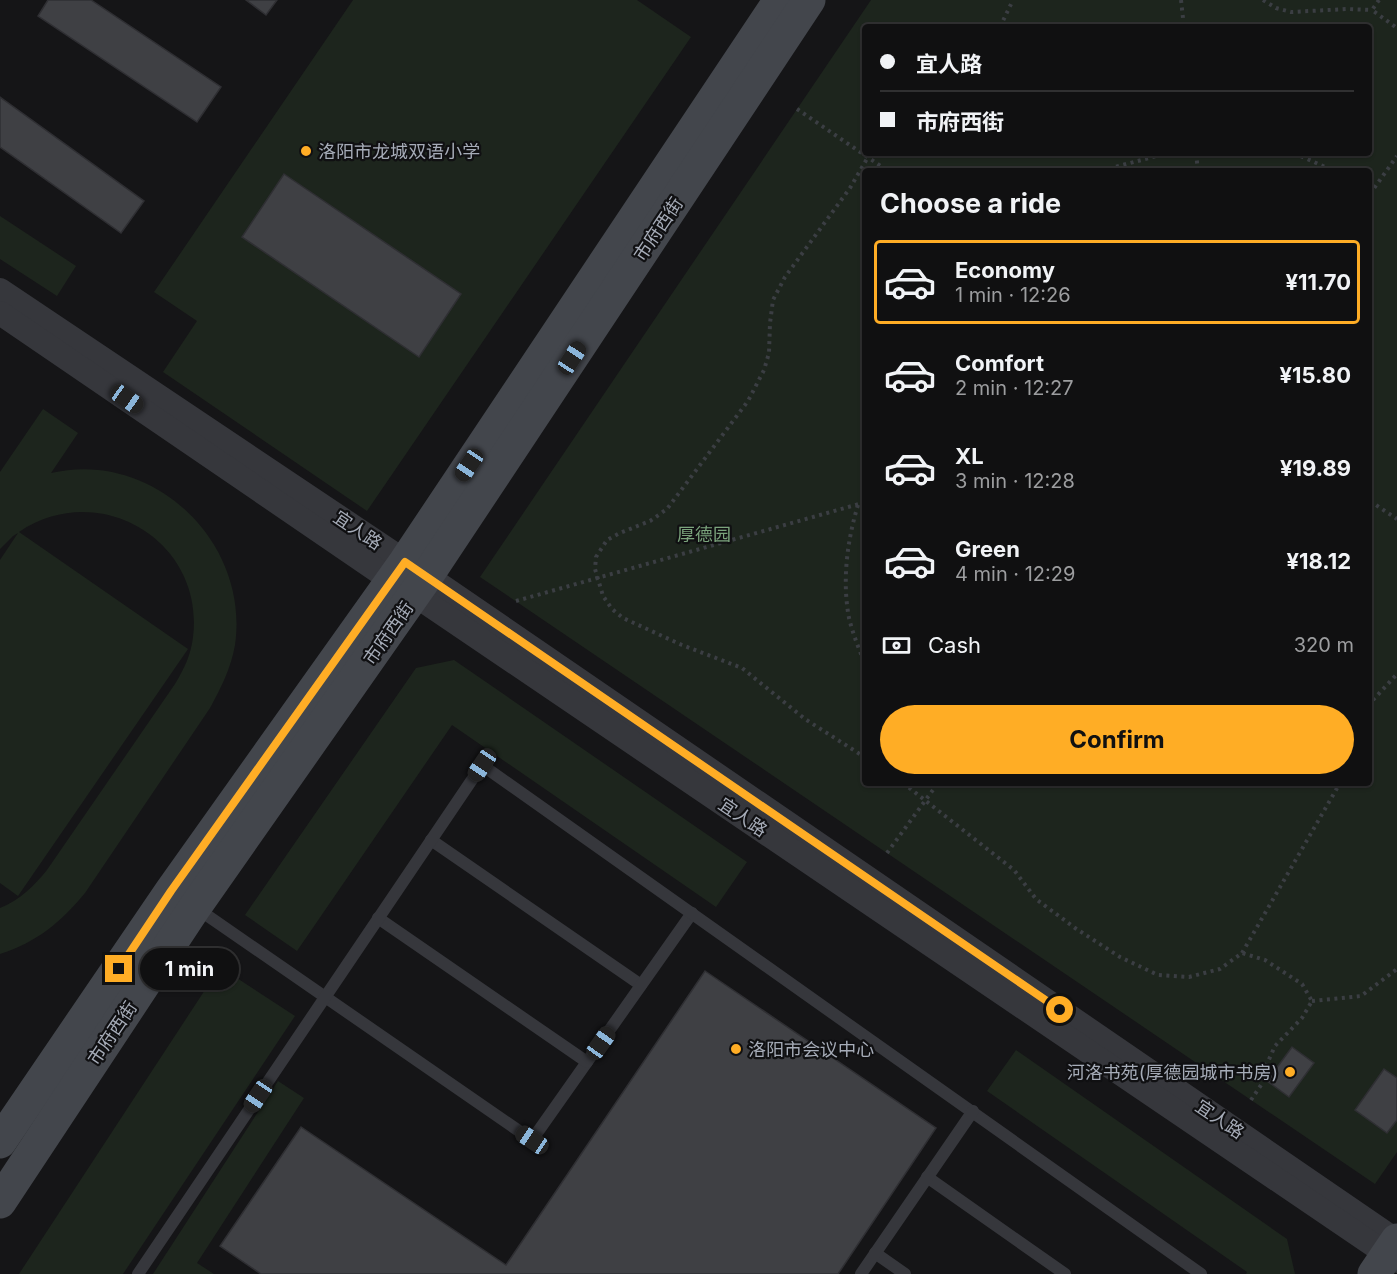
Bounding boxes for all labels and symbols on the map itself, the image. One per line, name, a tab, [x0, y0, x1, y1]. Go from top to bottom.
place label: 洛阳市龙城双语小学	[318, 141, 480, 162]
marker: 洛阳市龙城双语小学	[299, 144, 313, 158]
street label: 市府西街	[629, 193, 687, 265]
car	[555, 338, 589, 378]
car	[107, 381, 147, 417]
car	[451, 445, 487, 485]
street label: 宜人路	[330, 506, 386, 554]
park label: 厚德园	[677, 524, 731, 545]
street label: 市府西街	[359, 597, 417, 669]
car	[464, 745, 500, 785]
street label: 宜人路	[715, 793, 771, 841]
callout: 1 min	[140, 948, 239, 990]
route end	[105, 955, 132, 982]
route start	[1046, 996, 1073, 1023]
street label: 市府西街	[83, 997, 141, 1069]
car	[583, 1023, 619, 1063]
place label: 洛阳市会议中心	[748, 1039, 874, 1060]
marker: 洛阳市会议中心	[729, 1042, 743, 1056]
place label: 河洛书苑(厚德园城市书房)	[1067, 1062, 1278, 1083]
marker: 河洛书苑(厚德园城市书房)	[1283, 1065, 1297, 1079]
car	[240, 1076, 276, 1116]
street label: 宜人路	[1192, 1095, 1248, 1143]
car	[512, 1122, 552, 1158]

